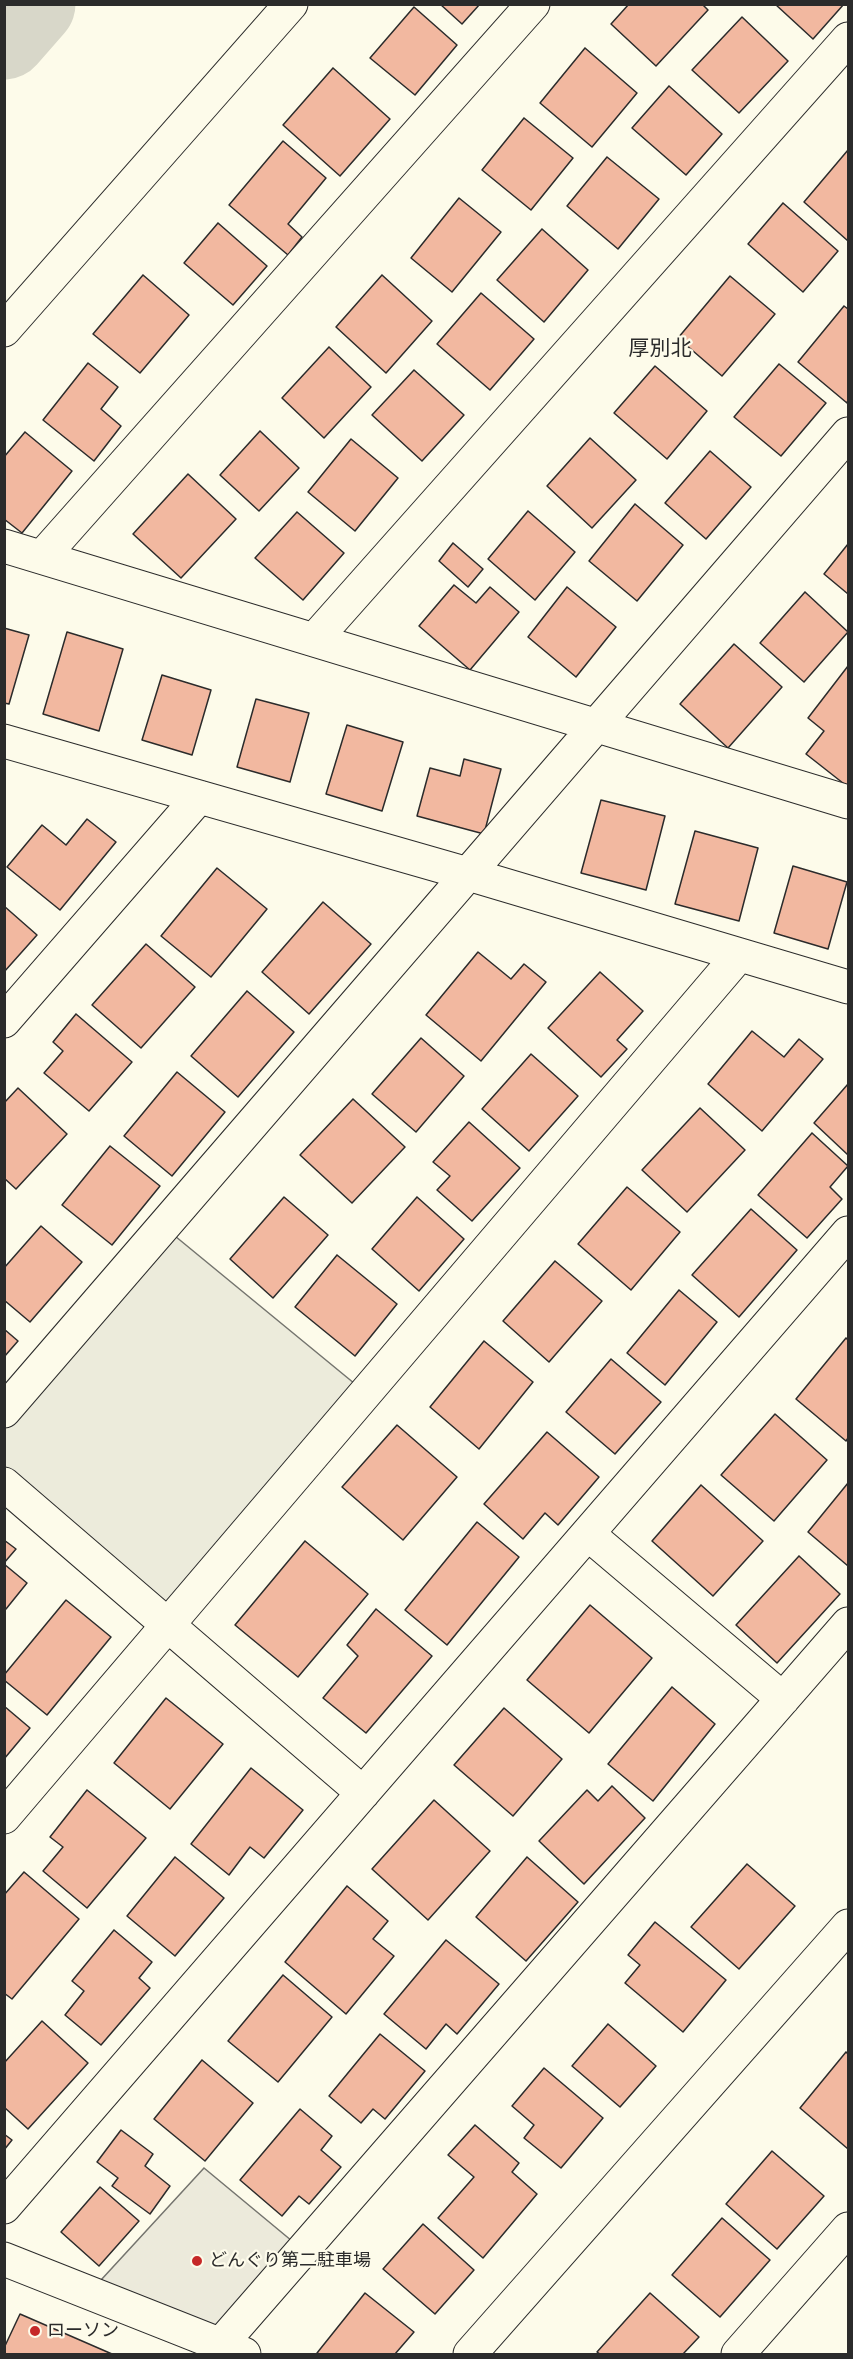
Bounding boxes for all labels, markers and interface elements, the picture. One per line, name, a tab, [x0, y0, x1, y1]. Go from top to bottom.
district label: 厚別北	[629, 336, 691, 362]
place label: どんぐり第二駐車場	[209, 2250, 371, 2272]
marker: どんぐり第二駐車場	[190, 2254, 204, 2268]
place label: ローソン	[47, 2320, 119, 2342]
marker: ローソン	[28, 2324, 42, 2338]

